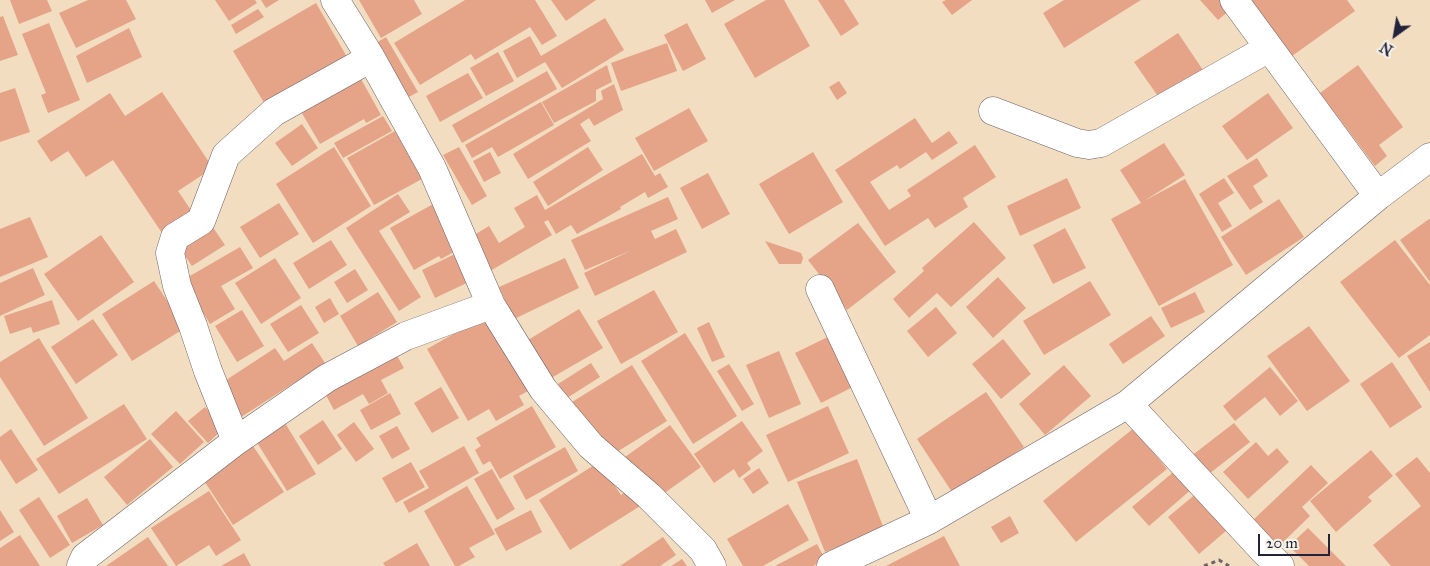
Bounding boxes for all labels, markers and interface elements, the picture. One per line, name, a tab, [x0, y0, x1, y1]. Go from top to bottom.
north arrow	[1370, 10, 1420, 60]
text: N	[1377, 38, 1396, 58]
scale bar	[1260, 524, 1332, 556]
text: 20 m	[1266, 534, 1298, 552]

